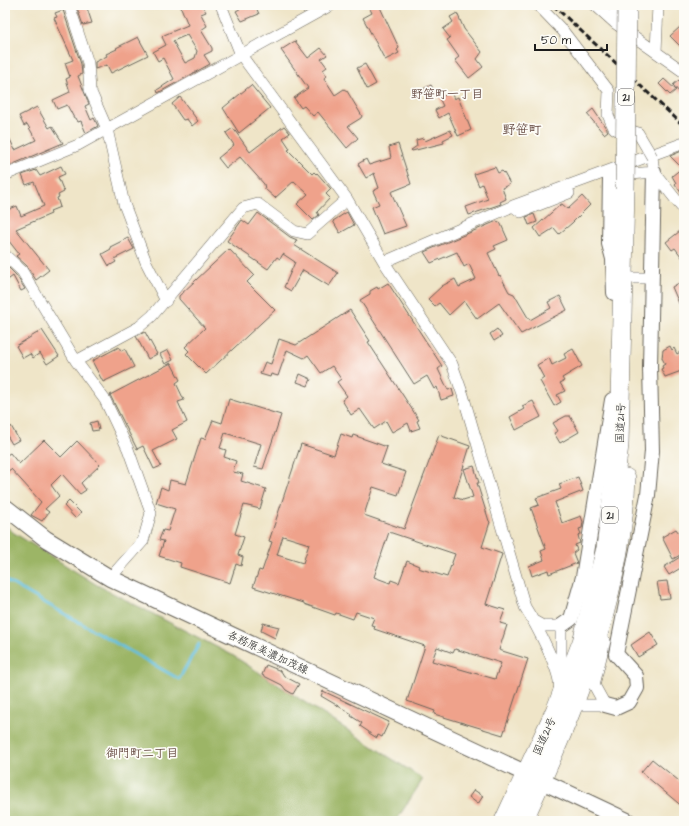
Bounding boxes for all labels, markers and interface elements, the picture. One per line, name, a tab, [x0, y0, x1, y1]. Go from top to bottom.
scale bar	[535, 26, 607, 52]
text: 50 m	[541, 32, 572, 49]
district label: 野笹町一丁目	[411, 86, 483, 103]
road number: 21	[618, 89, 634, 105]
district label: 野笹町	[502, 121, 542, 139]
street label: 国道21号	[612, 402, 629, 444]
road number: 21	[602, 507, 618, 523]
street label: 各務原美濃加茂線	[225, 627, 311, 678]
street label: 国道21号	[529, 715, 560, 758]
district label: 御門町二丁目	[106, 745, 178, 762]

